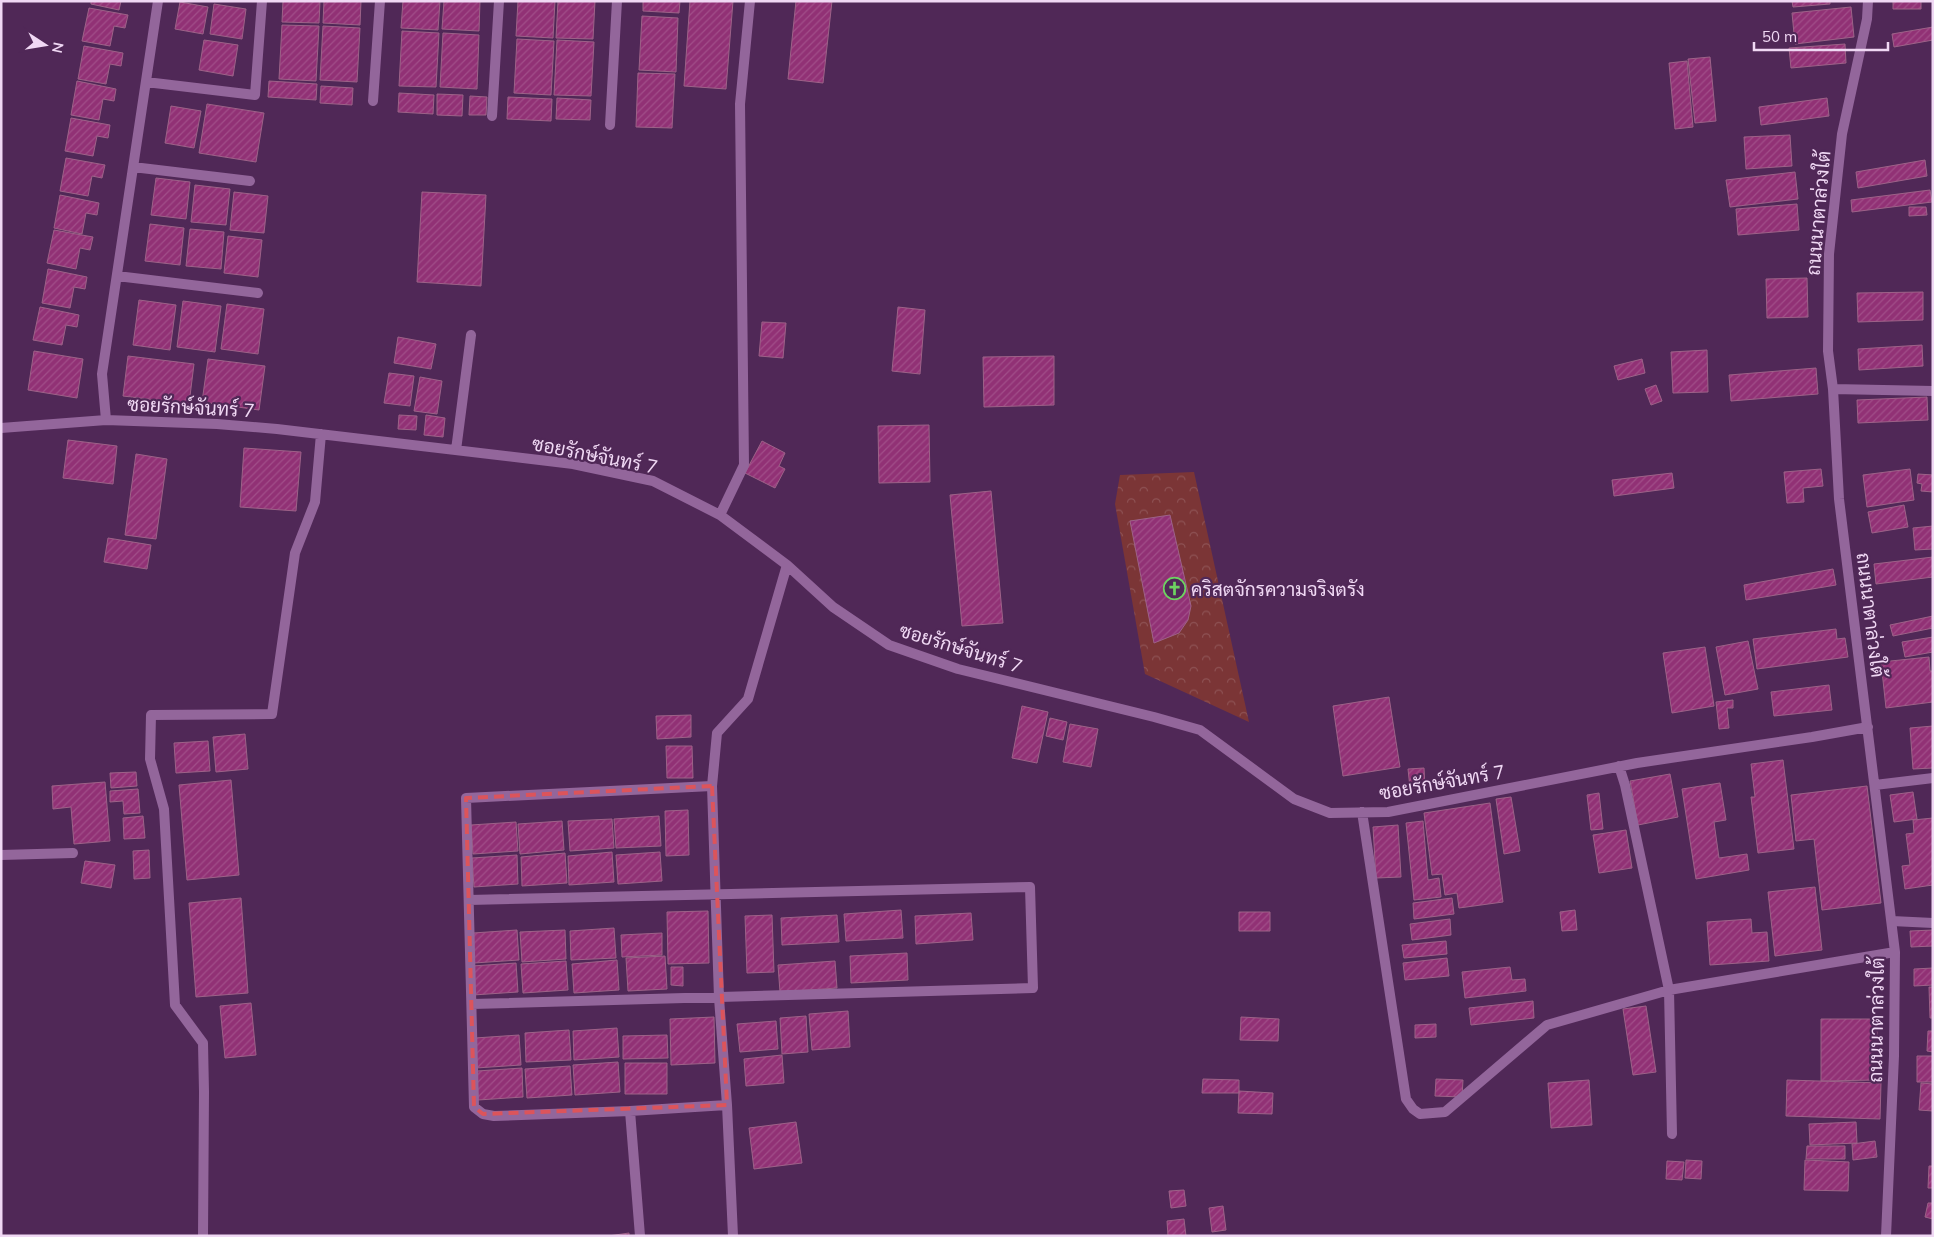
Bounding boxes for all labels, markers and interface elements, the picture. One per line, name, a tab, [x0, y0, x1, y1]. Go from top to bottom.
north arrow	[20, 20, 70, 70]
scale bar	[1754, 20, 1888, 52]
text: 50 m	[1762, 27, 1797, 46]
text: N	[48, 41, 68, 55]
street label: ถนนนาตาล่วงใต้	[1801, 149, 1835, 277]
street label: ซอยรักษ์จันทร์ 7	[127, 392, 255, 422]
street label: ซอยรักษ์จันทร์ 7	[530, 431, 660, 479]
street label: ถนนนาตาล่วงใต้	[1851, 551, 1891, 679]
church icon: คริสตจักรความจริงตรัง	[1163, 577, 1187, 601]
place label: คริสตจักรความจริงตรัง	[1191, 577, 1365, 601]
street label: ซอยรักษ์จันทร์ 7	[897, 618, 1025, 678]
street label: ซอยรักษ์จันทร์ 7	[1377, 759, 1507, 805]
street label: ถนนนาตาล่วงใต้	[1863, 956, 1889, 1083]

